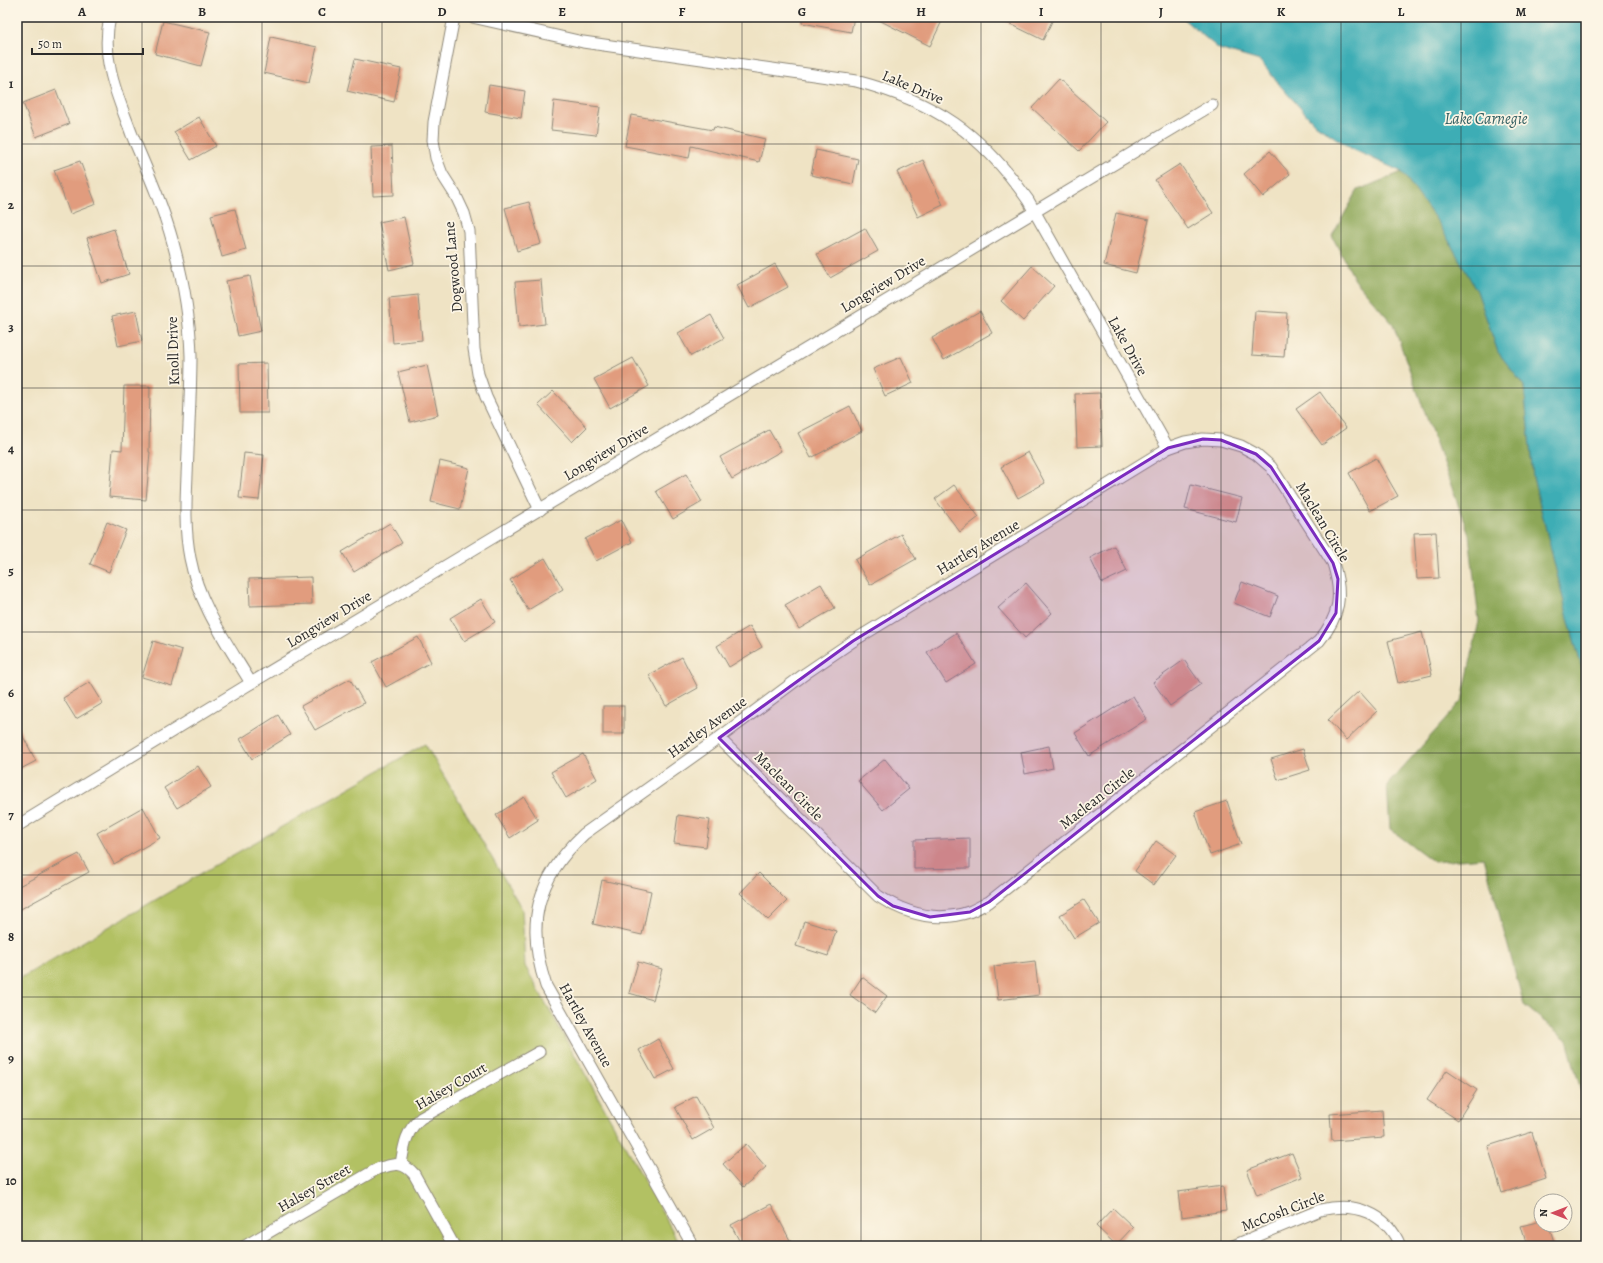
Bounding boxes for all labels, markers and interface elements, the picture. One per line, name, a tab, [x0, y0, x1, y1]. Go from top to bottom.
text: A	[77, 3, 87, 20]
text: B	[198, 3, 206, 20]
text: C	[318, 3, 326, 20]
text: D	[437, 3, 447, 20]
text: E	[558, 3, 566, 20]
text: F	[679, 3, 686, 20]
text: G	[798, 3, 806, 20]
text: H	[916, 3, 926, 20]
text: I	[1039, 3, 1044, 20]
text: J	[1159, 3, 1163, 20]
text: K	[1277, 3, 1286, 20]
text: L	[1398, 3, 1405, 20]
text: M	[1516, 3, 1527, 20]
scale bar	[32, 30, 143, 56]
text: 50 m	[38, 36, 62, 52]
street label: Lake Drive	[879, 65, 947, 109]
text: 1	[9, 75, 14, 92]
water label: Lake Carnegie	[1444, 108, 1528, 130]
text: 2	[8, 196, 15, 213]
street label: Dogwood Lane	[439, 220, 467, 313]
street label: Longview Drive	[837, 251, 929, 317]
street label: Lake Drive	[1103, 313, 1153, 380]
street label: Knoll Drive	[162, 316, 184, 386]
text: 3	[8, 318, 14, 335]
street label: Longview Drive	[560, 419, 652, 485]
text: 4	[8, 440, 14, 457]
street label: Maclean Circle	[1291, 478, 1355, 566]
street label: Hartley Avenue	[933, 514, 1023, 580]
text: 5	[8, 562, 14, 579]
street label: Longview Drive	[283, 586, 375, 652]
text: 6	[8, 684, 14, 701]
street label: Hartley Avenue	[663, 691, 751, 763]
street label: Maclean Circle	[750, 747, 828, 825]
street label: Maclean Circle	[1055, 762, 1139, 834]
text: 7	[8, 806, 14, 823]
text: 8	[8, 928, 14, 945]
street label: Hartley Avenue	[555, 979, 618, 1071]
text: 9	[8, 1050, 14, 1067]
street label: Halsey Court	[412, 1057, 490, 1115]
street label: Halsey Street	[274, 1159, 354, 1217]
text: 10	[5, 1172, 17, 1189]
street label: McCosh Circle	[1238, 1186, 1328, 1236]
north arrow	[1533, 1193, 1573, 1233]
text: N	[1536, 1209, 1551, 1217]

